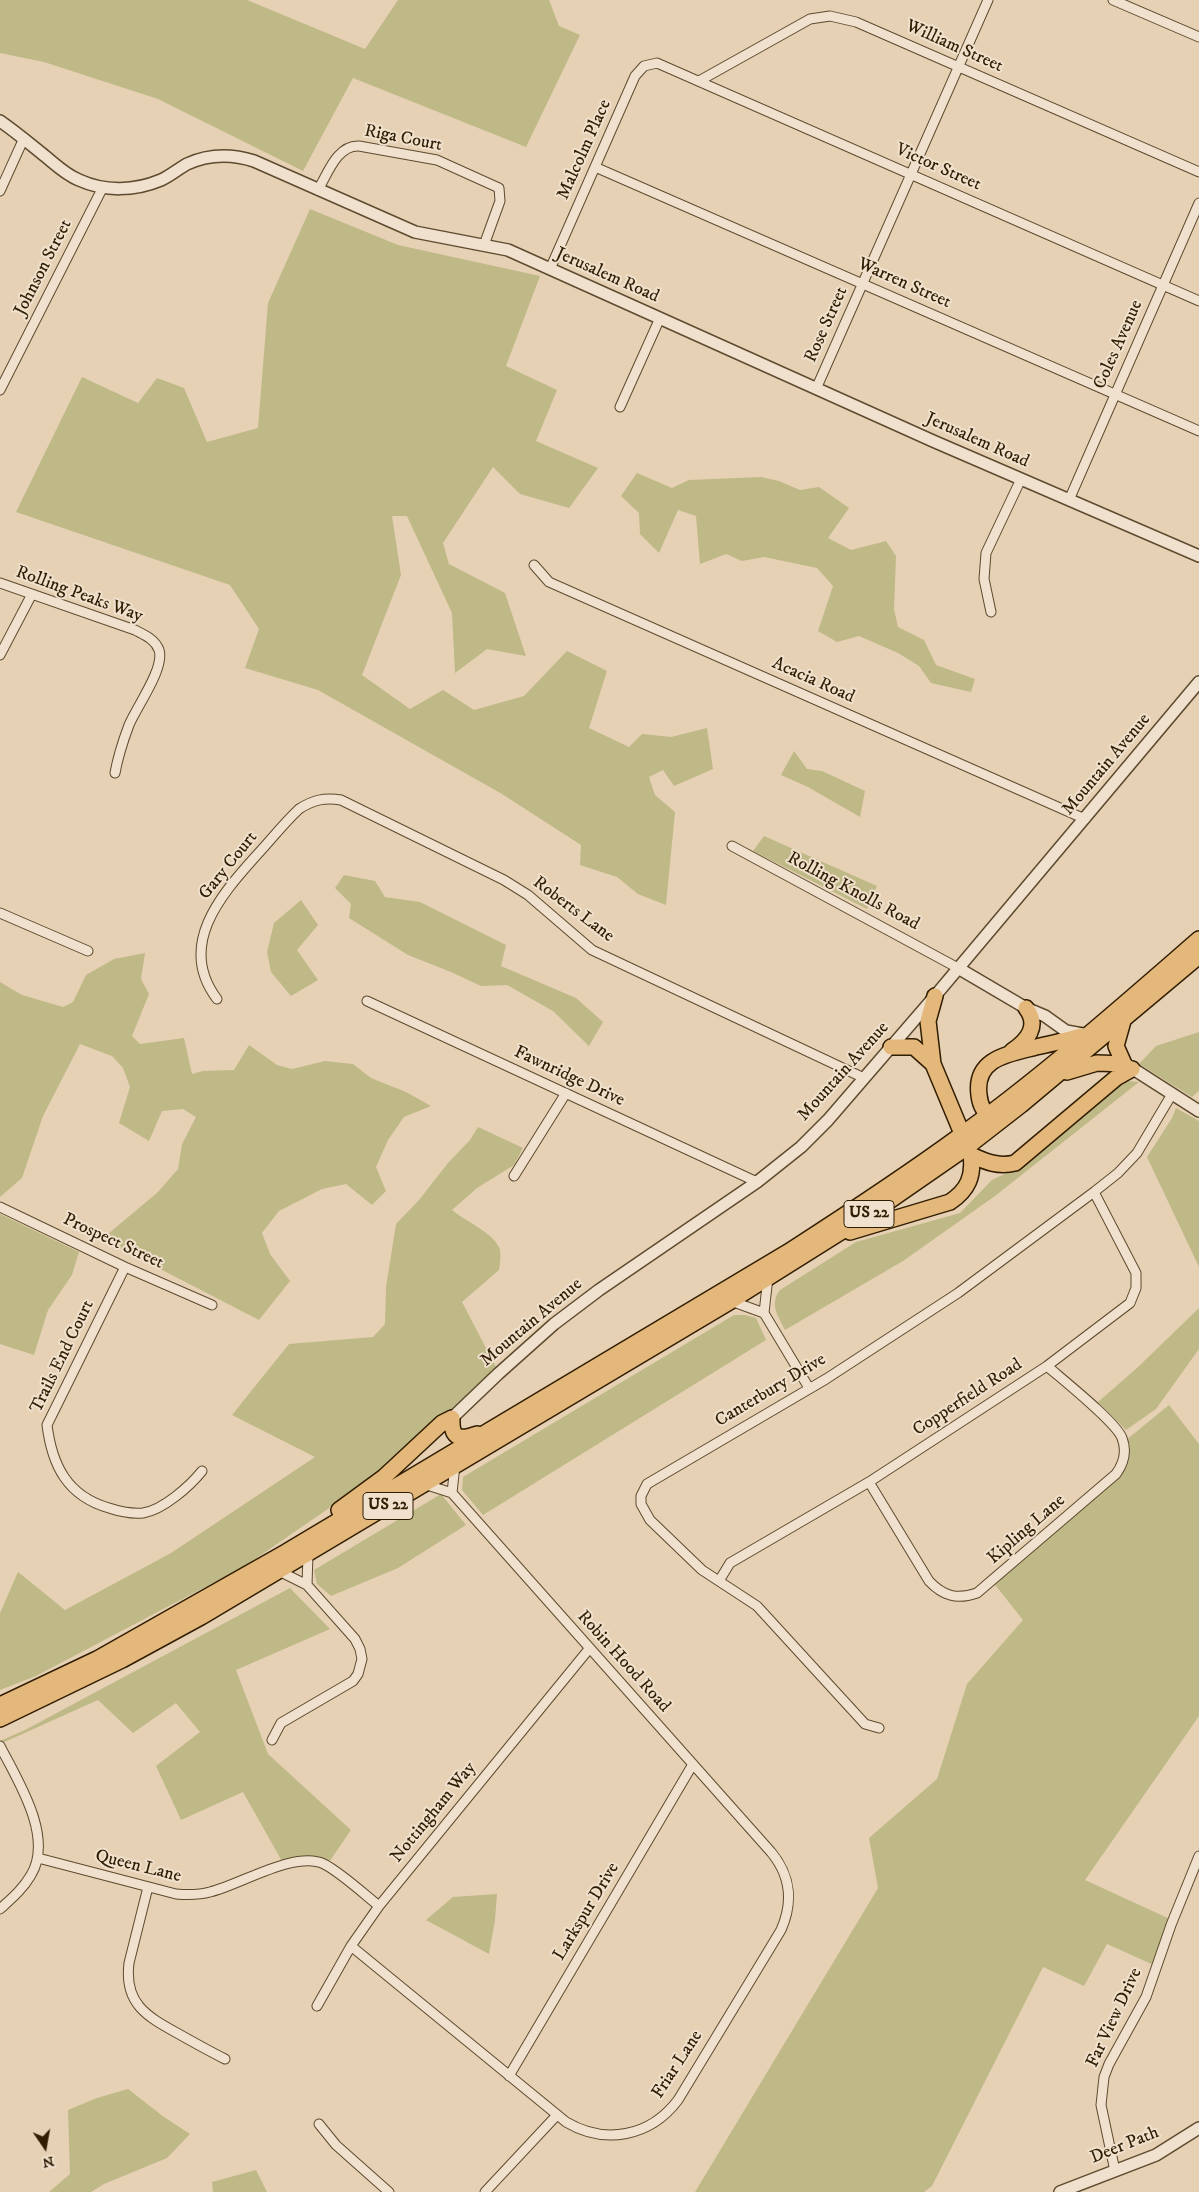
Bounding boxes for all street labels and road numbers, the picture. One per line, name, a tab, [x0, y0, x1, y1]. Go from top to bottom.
street label: William Street	[902, 16, 1006, 78]
street label: Malcolm Place	[553, 97, 617, 203]
street label: Riga Court	[362, 121, 444, 157]
street label: Victor Street	[892, 140, 984, 196]
street label: Johnson Street	[11, 216, 77, 320]
street label: Jerusalem Road	[552, 244, 662, 308]
street label: Warren Street	[854, 254, 954, 314]
street label: Rose Street	[801, 284, 853, 366]
street label: Coles Avenue	[1090, 297, 1148, 393]
street label: Jerusalem Road	[922, 409, 1032, 473]
street label: Rolling Peaks Way	[13, 562, 145, 628]
street label: Acacia Road	[768, 653, 858, 709]
street label: Mountain Avenue	[1058, 710, 1156, 820]
street label: Gary Court	[195, 828, 263, 904]
street label: Rolling Knolls Road	[783, 848, 923, 936]
street label: Roberts Lane	[528, 872, 618, 948]
street label: Mountain Avenue	[794, 1018, 894, 1126]
street label: Fawnridge Drive	[510, 1042, 628, 1112]
road number: US 22	[844, 1200, 894, 1228]
street label: Prospect Street	[59, 1209, 167, 1275]
street label: Mountain Avenue	[477, 1274, 587, 1372]
street label: Trails End Court	[26, 1297, 100, 1417]
street label: Canterbury Drive	[712, 1350, 830, 1432]
street label: Copperfield Road	[909, 1355, 1027, 1441]
street label: Kipling Lane	[984, 1490, 1070, 1570]
road number: US 22	[363, 1492, 413, 1520]
street label: Robin Hood Road	[572, 1607, 674, 1717]
street label: Nottingham Way	[387, 1758, 481, 1868]
street label: Queen Lane	[93, 1846, 183, 1888]
street label: Larkspur Drive	[549, 1859, 625, 1965]
street label: Far View Drive	[1083, 1965, 1147, 2071]
street label: Friar Lane	[648, 2027, 708, 2103]
street label: Deer Path	[1087, 2122, 1163, 2170]

